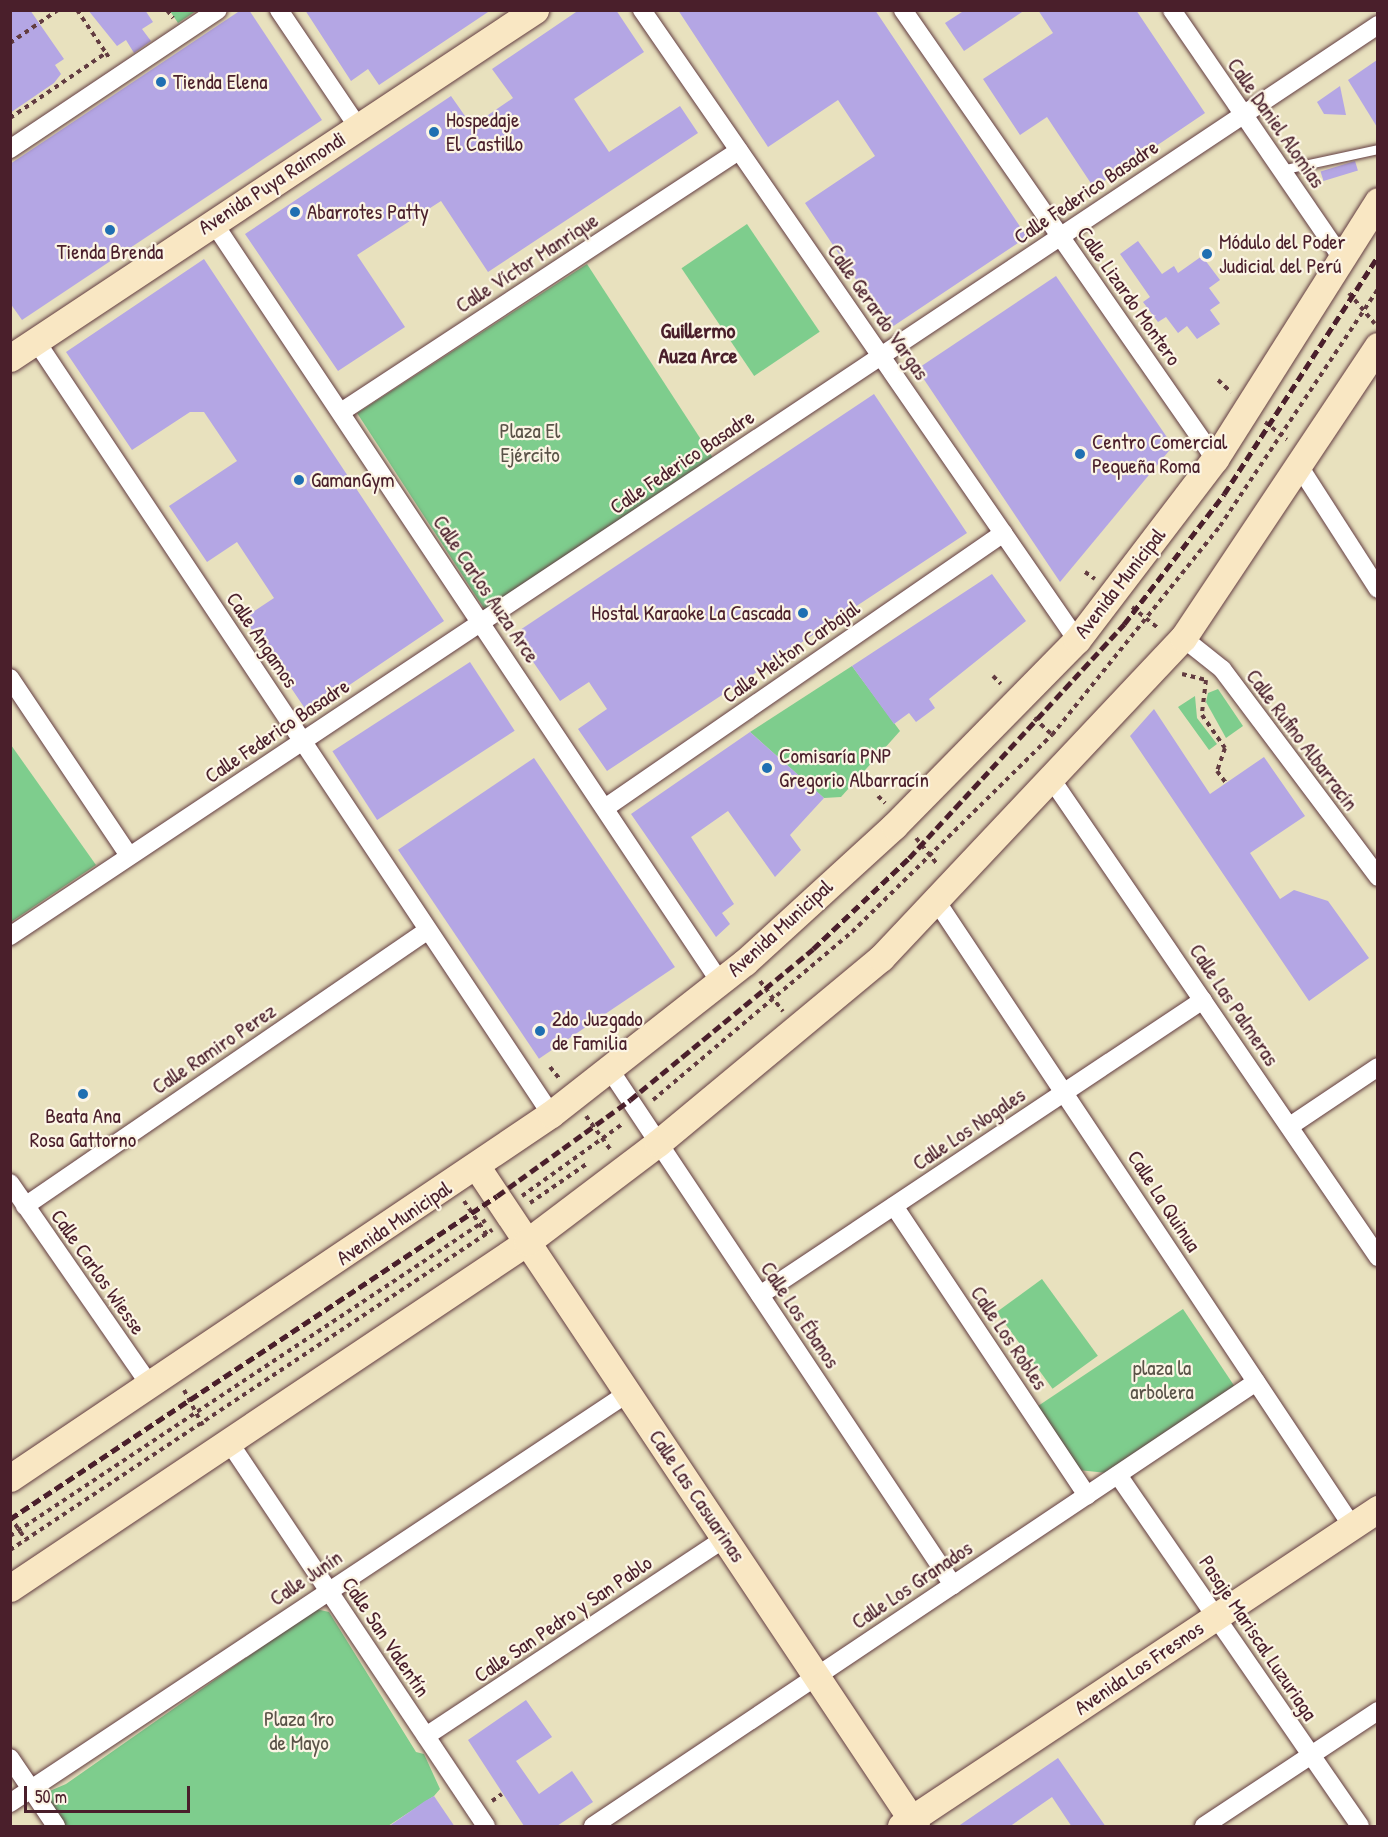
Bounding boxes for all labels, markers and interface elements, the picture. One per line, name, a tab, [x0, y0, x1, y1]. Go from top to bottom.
street label: Calle Daniel Alomias	[1222, 53, 1330, 193]
place label: Tienda Elena	[173, 69, 268, 95]
marker: Tienda Elena	[154, 75, 168, 89]
place label: Hospedaje El Castillo	[446, 107, 523, 157]
marker: Hospedaje El Castillo	[427, 125, 441, 139]
street label: Avenida Puya Raimondi	[194, 126, 350, 240]
street label: Calle Federico Basadre	[1009, 134, 1163, 250]
place label: Abarrotes Patty	[307, 199, 429, 225]
marker: Abarrotes Patty	[288, 205, 302, 219]
street label: Calle Víctor Manrique	[451, 208, 603, 318]
street label: Calle Lizardo Montero	[1072, 222, 1186, 370]
marker: Tienda Brenda	[103, 223, 117, 237]
place label: Módulo del Poder Judicial del Perú	[1219, 229, 1346, 279]
place label: Tienda Brenda	[57, 239, 163, 265]
street label: Calle Gerardo Vargas	[822, 239, 934, 385]
marker: Módulo del Poder Judicial del Perú	[1200, 247, 1214, 261]
district label: Guillermo Auza Arce	[658, 317, 738, 368]
street label: Calle Federico Basadre	[605, 404, 759, 520]
park label: Plaza El Ejército	[500, 418, 560, 468]
place label: Centro Comercial Pequeña Roma	[1092, 429, 1227, 479]
marker: Centro Comercial Pequeña Roma	[1073, 447, 1087, 461]
place label: GamanGym	[311, 467, 395, 493]
marker: GamanGym	[292, 473, 306, 487]
street label: Calle Carlos Auza Arce	[427, 511, 545, 667]
street label: Avenida Municipal	[1069, 523, 1171, 643]
street label: Calle Angamos	[221, 587, 303, 693]
street label: Calle Melton Carbajal	[717, 595, 865, 709]
place label: Hostal Karaoke La Cascada	[591, 600, 791, 626]
marker: Hostal Karaoke La Cascada	[796, 606, 810, 620]
street label: Calle Rufino Albarracín	[1241, 664, 1363, 816]
street label: Calle Federico Basadre	[200, 673, 354, 789]
place label: Comisaría PNP Gregorio Albarracín	[779, 743, 929, 793]
marker: Comisaría PNP Gregorio Albarracín	[760, 761, 774, 775]
street label: Avenida Municipal	[722, 874, 838, 982]
street label: Calle Las Palmeras	[1184, 939, 1284, 1071]
street label: Calle Ramiro Perez	[147, 998, 281, 1100]
place label: 2do Juzgado de Familia	[552, 1006, 643, 1056]
marker: 2do Juzgado de Familia	[533, 1024, 547, 1038]
street label: Calle Los Nogales	[908, 1082, 1030, 1176]
marker: Beata Ana Rosa Gattorno	[76, 1087, 90, 1101]
place label: Beata Ana Rosa Gattorno	[30, 1103, 136, 1153]
street label: Calle La Quinua	[1122, 1146, 1206, 1256]
street label: Avenida Municipal	[332, 1175, 456, 1271]
street label: Calle Carlos Wiesse	[45, 1204, 151, 1340]
street label: Calle Los Ébanos	[755, 1257, 845, 1373]
street label: Calle Los Robles	[965, 1281, 1053, 1395]
park label: plaza la arbolera	[1130, 1355, 1194, 1405]
street label: Calle Las Casuarinas	[643, 1425, 751, 1567]
street label: Calle Los Granados	[847, 1535, 977, 1635]
street label: Calle Junín	[265, 1545, 347, 1611]
street label: Calle San Pedro y San Pablo	[469, 1550, 657, 1688]
street label: Pasaje Mariscal Luzuriaga	[1193, 1551, 1323, 1725]
street label: Calle San Valentín	[337, 1572, 435, 1702]
street label: Avenida Los Fresnos	[1070, 1616, 1208, 1720]
park label: Plaza 1ro de Mayo	[264, 1706, 334, 1756]
scale bar	[27, 1774, 194, 1812]
text: 50 m	[35, 1784, 67, 1809]

